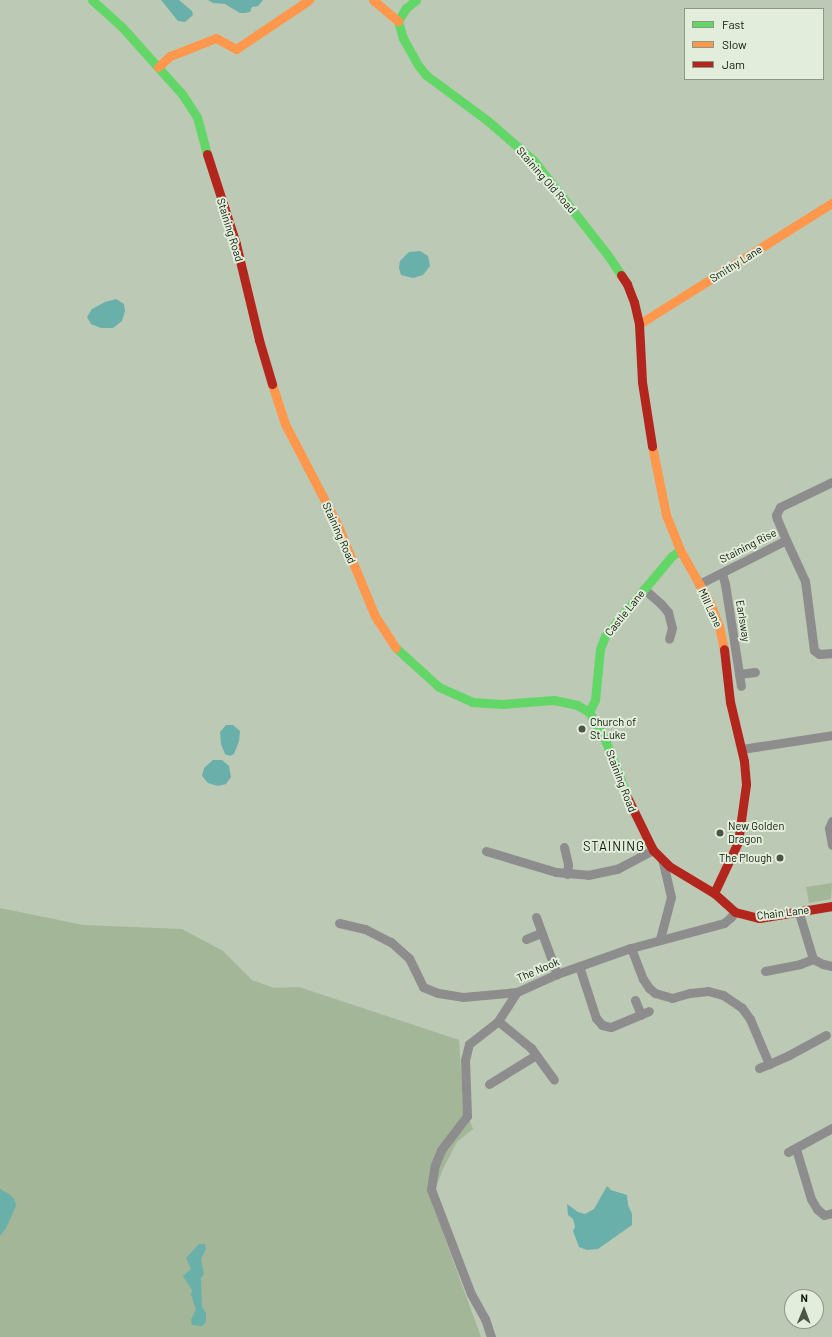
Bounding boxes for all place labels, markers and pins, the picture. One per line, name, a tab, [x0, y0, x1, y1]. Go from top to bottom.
place label: Church of St Luke	[590, 716, 636, 742]
marker: Church of St Luke	[577, 724, 587, 734]
place label: New Golden Dragon	[728, 820, 784, 846]
marker: New Golden Dragon	[715, 828, 725, 838]
place label: The Plough	[719, 851, 772, 865]
marker: The Plough	[775, 853, 785, 863]

